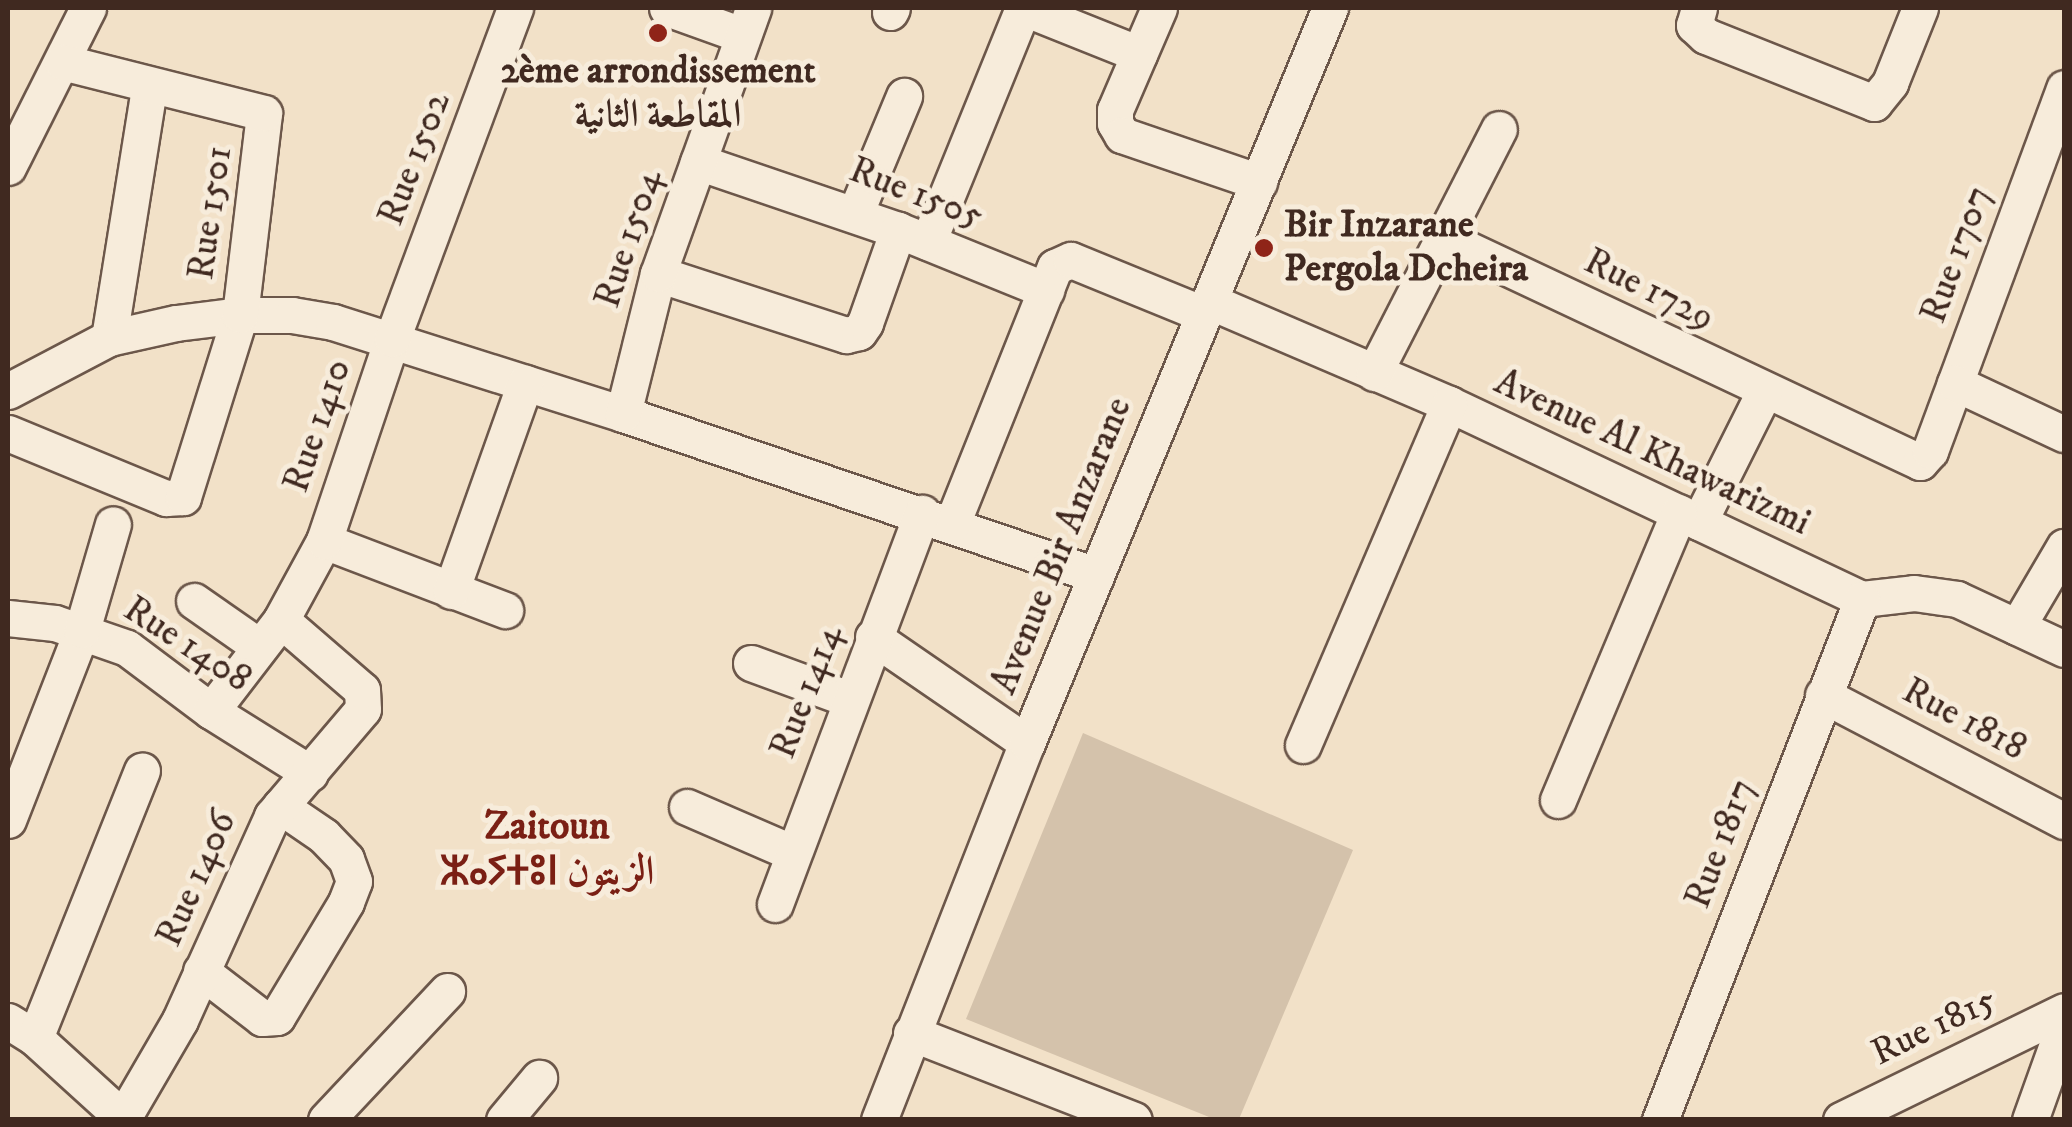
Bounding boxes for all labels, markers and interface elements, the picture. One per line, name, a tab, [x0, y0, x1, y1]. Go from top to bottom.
marker: 2ème arrondissement المقاطعة الثانية	[647, 22, 669, 44]
place label: 2ème arrondissement المقاطعة الثانية	[500, 49, 816, 138]
street label: Rue 1502	[369, 86, 461, 232]
street label: Rue 1501	[179, 143, 243, 283]
street label: Rue 1505	[843, 148, 989, 240]
street label: Rue 1504	[585, 164, 673, 314]
street label: Rue 1707	[1911, 181, 2003, 329]
place label: Bir Inzarane Pergola Dcheira	[1284, 203, 1528, 292]
marker: Bir Inzarane Pergola Dcheira	[1253, 237, 1275, 259]
street label: Rue 1729	[1576, 239, 1722, 341]
street label: Rue 1410	[274, 354, 362, 498]
street label: Avenue Al Khawarizmi	[1487, 360, 1817, 546]
street label: Avenue Bir Anzarane	[982, 391, 1142, 701]
street label: Rue 1408	[115, 587, 259, 703]
street label: Rue 1414	[761, 619, 853, 765]
street label: Rue 1818	[1894, 669, 2034, 771]
street label: Rue 1817	[1676, 773, 1766, 915]
district label: Zaitoun ⵣⴰⵢⵜⵓⵏ الزيتون	[440, 803, 654, 897]
street label: Rue 1406	[147, 804, 247, 954]
street label: Rue 1815	[1864, 977, 2004, 1077]

